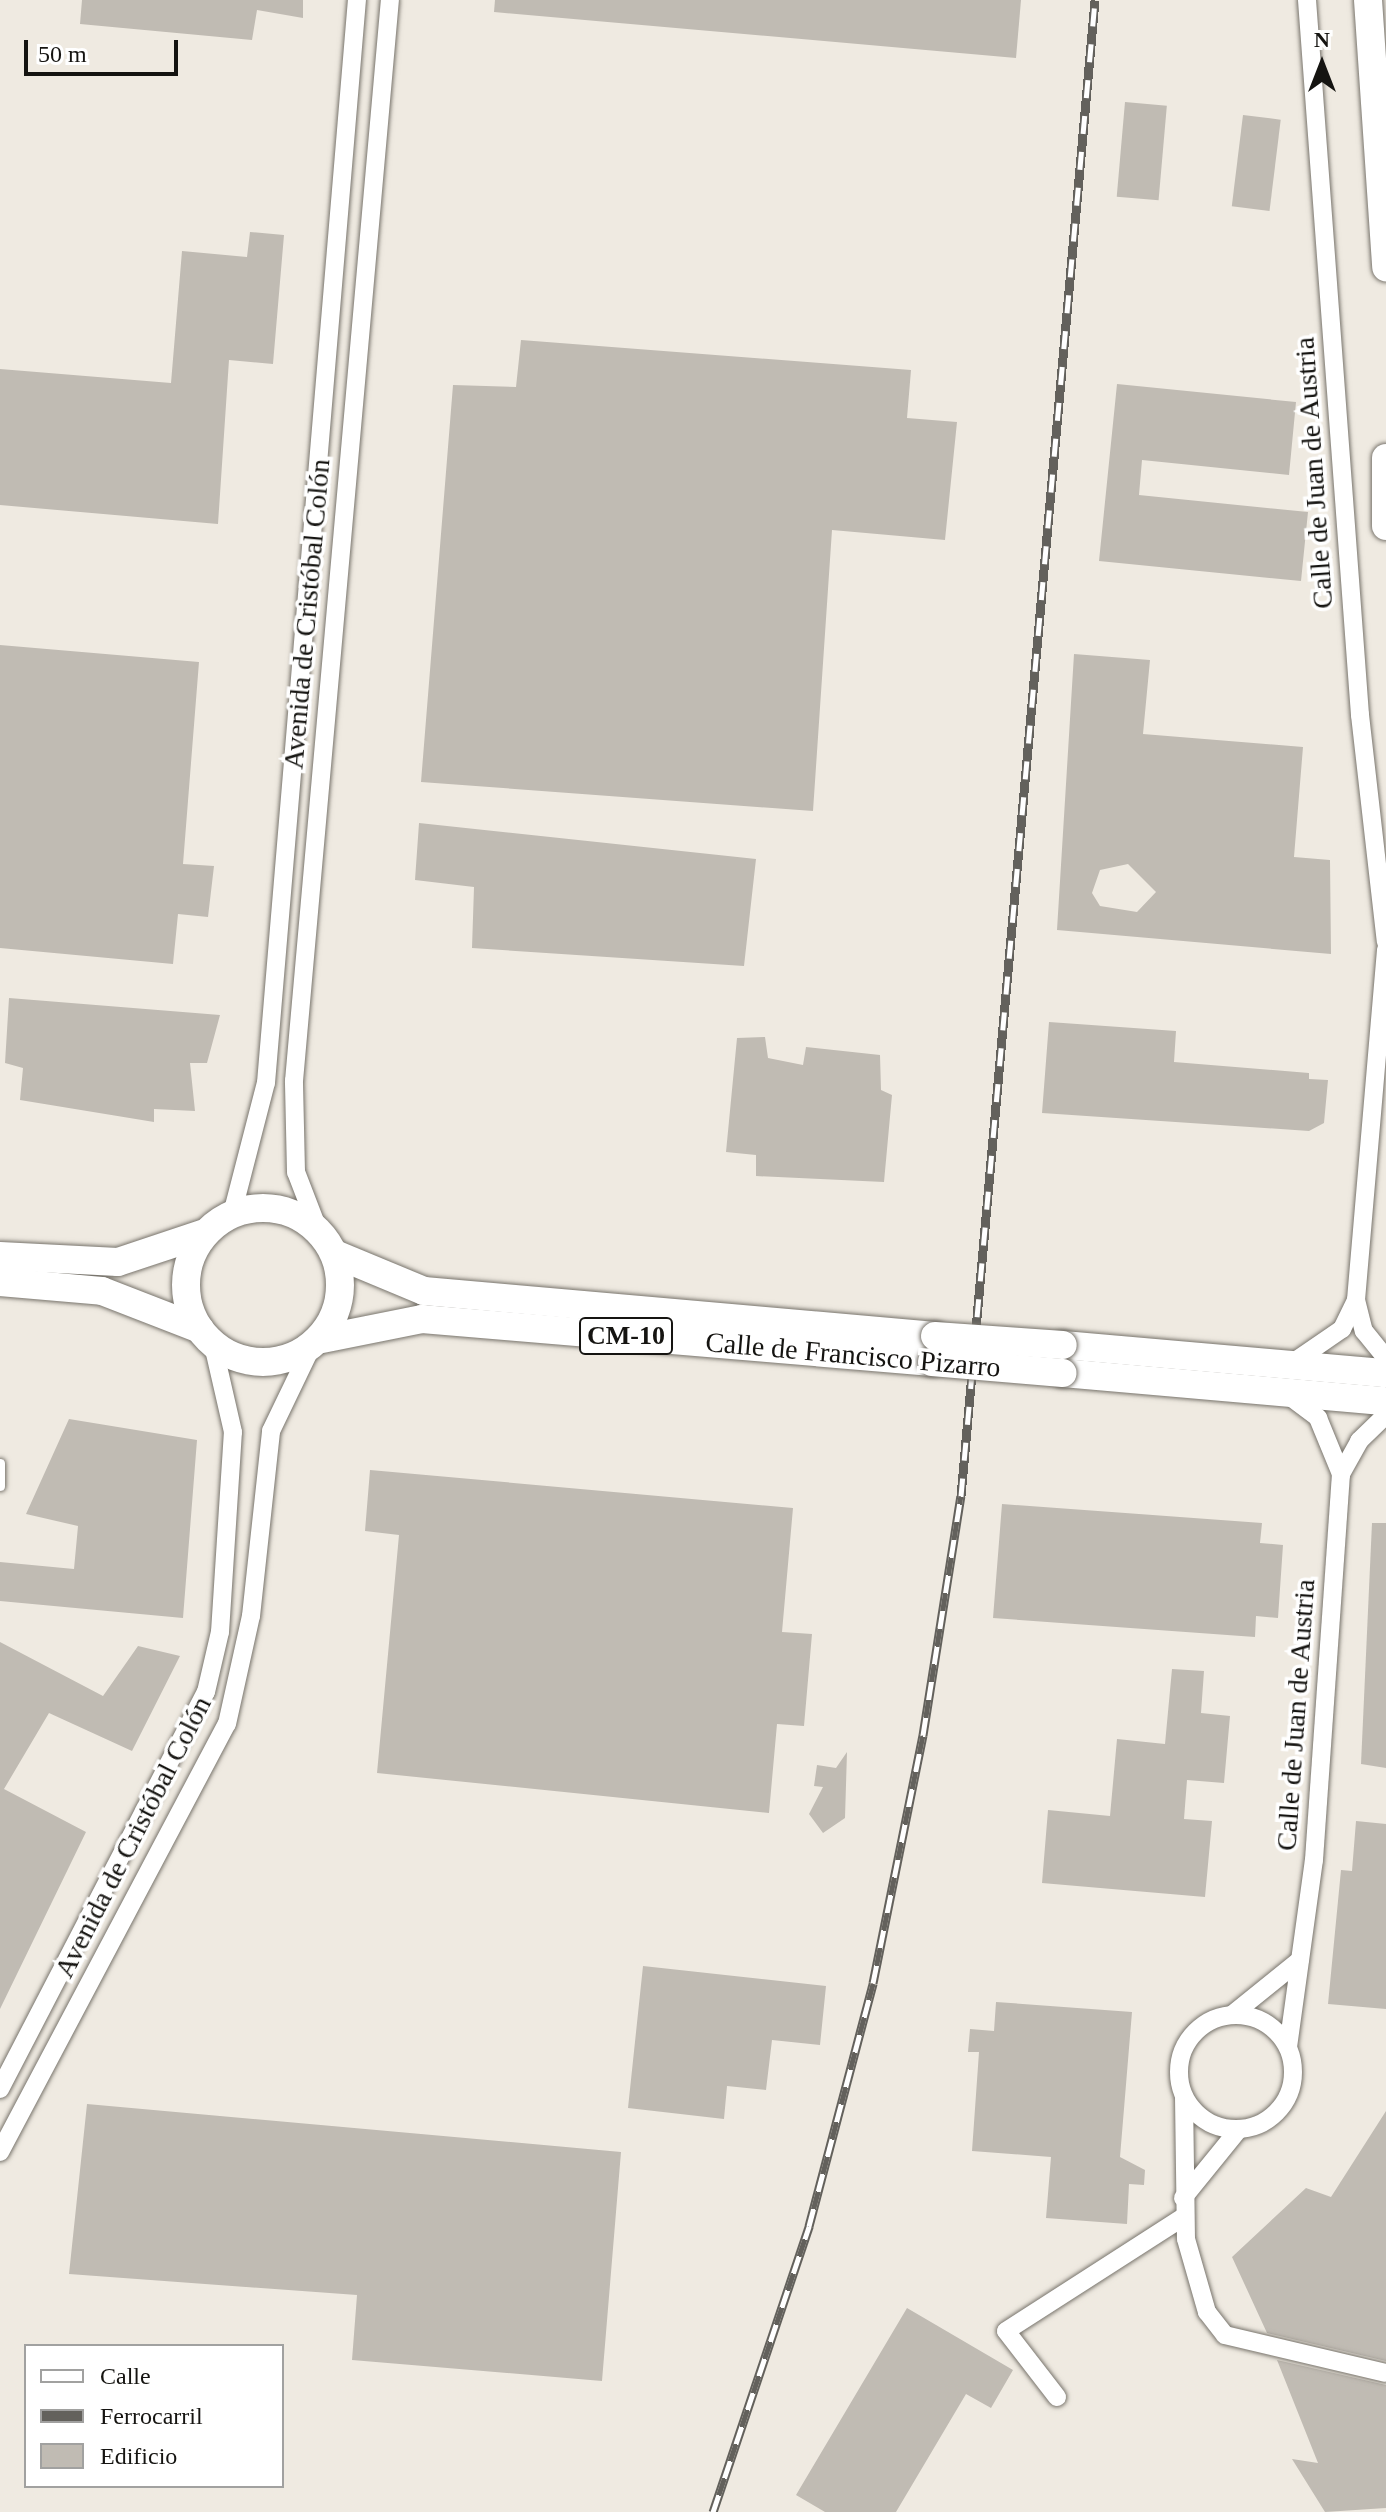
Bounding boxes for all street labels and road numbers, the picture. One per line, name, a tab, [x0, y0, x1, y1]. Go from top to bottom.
street label: Calle de Juan de Austria	[1288, 335, 1340, 611]
street label: Avenida de Cristóbal Colón	[277, 457, 337, 771]
road number: CM-10	[578, 1314, 674, 1358]
street label: Calle de Francisco Pizarro	[704, 1325, 1002, 1385]
street label: Calle de Juan de Austria	[1270, 1577, 1322, 1853]
street label: Avenida de Cristóbal Colón	[47, 1691, 219, 1983]

